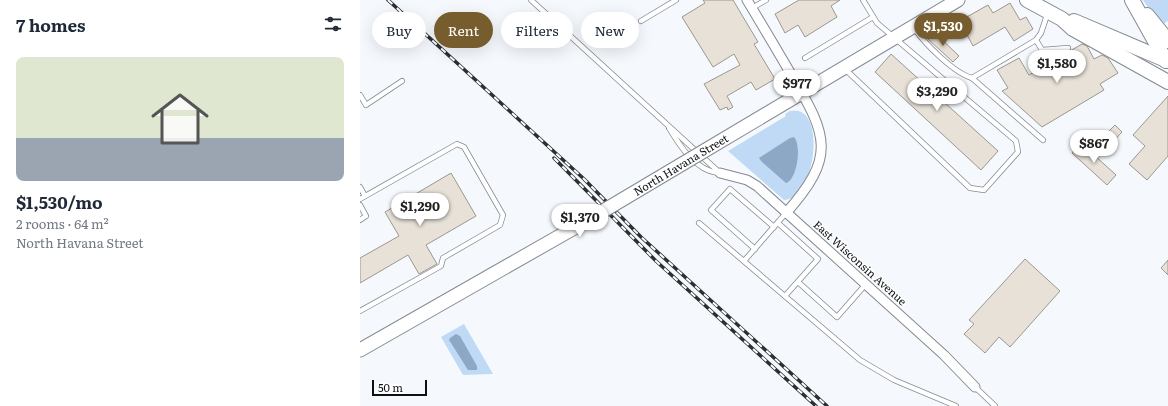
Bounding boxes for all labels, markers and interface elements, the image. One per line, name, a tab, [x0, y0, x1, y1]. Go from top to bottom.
text: 7 homes	[16, 12, 86, 37]
chip: Buy	[372, 12, 426, 48]
chip: Rent	[434, 12, 493, 48]
chip: Filters	[501, 12, 573, 48]
chip: New	[581, 12, 639, 48]
icon: filters	[322, 13, 344, 35]
pin: $1,530	[910, 13, 976, 47]
text: $1,530	[923, 16, 963, 35]
pin: $1,580	[1024, 50, 1090, 84]
text: $1,580	[1037, 53, 1077, 72]
pin: $977	[773, 70, 821, 104]
text: $977	[782, 73, 812, 92]
pin: $3,290	[904, 78, 970, 112]
text: $3,290	[916, 81, 958, 100]
icon: home	[144, 83, 216, 155]
street label: North Havana Street	[630, 129, 731, 199]
pin: $867	[1070, 130, 1118, 164]
text: $867	[1079, 133, 1109, 152]
text: $1,530/mo	[16, 189, 103, 214]
pin: $1,290	[387, 193, 453, 227]
text: $1,290	[400, 196, 440, 215]
pin: $1,370	[547, 204, 613, 238]
text: $1,370	[560, 207, 600, 226]
text: 2 rooms · 64 m²	[16, 214, 109, 233]
street label: East Wisconsin Avenue	[811, 216, 911, 309]
text: North Havana Street	[16, 233, 143, 252]
scale bar	[372, 378, 427, 397]
text: 50 m	[378, 379, 403, 395]

